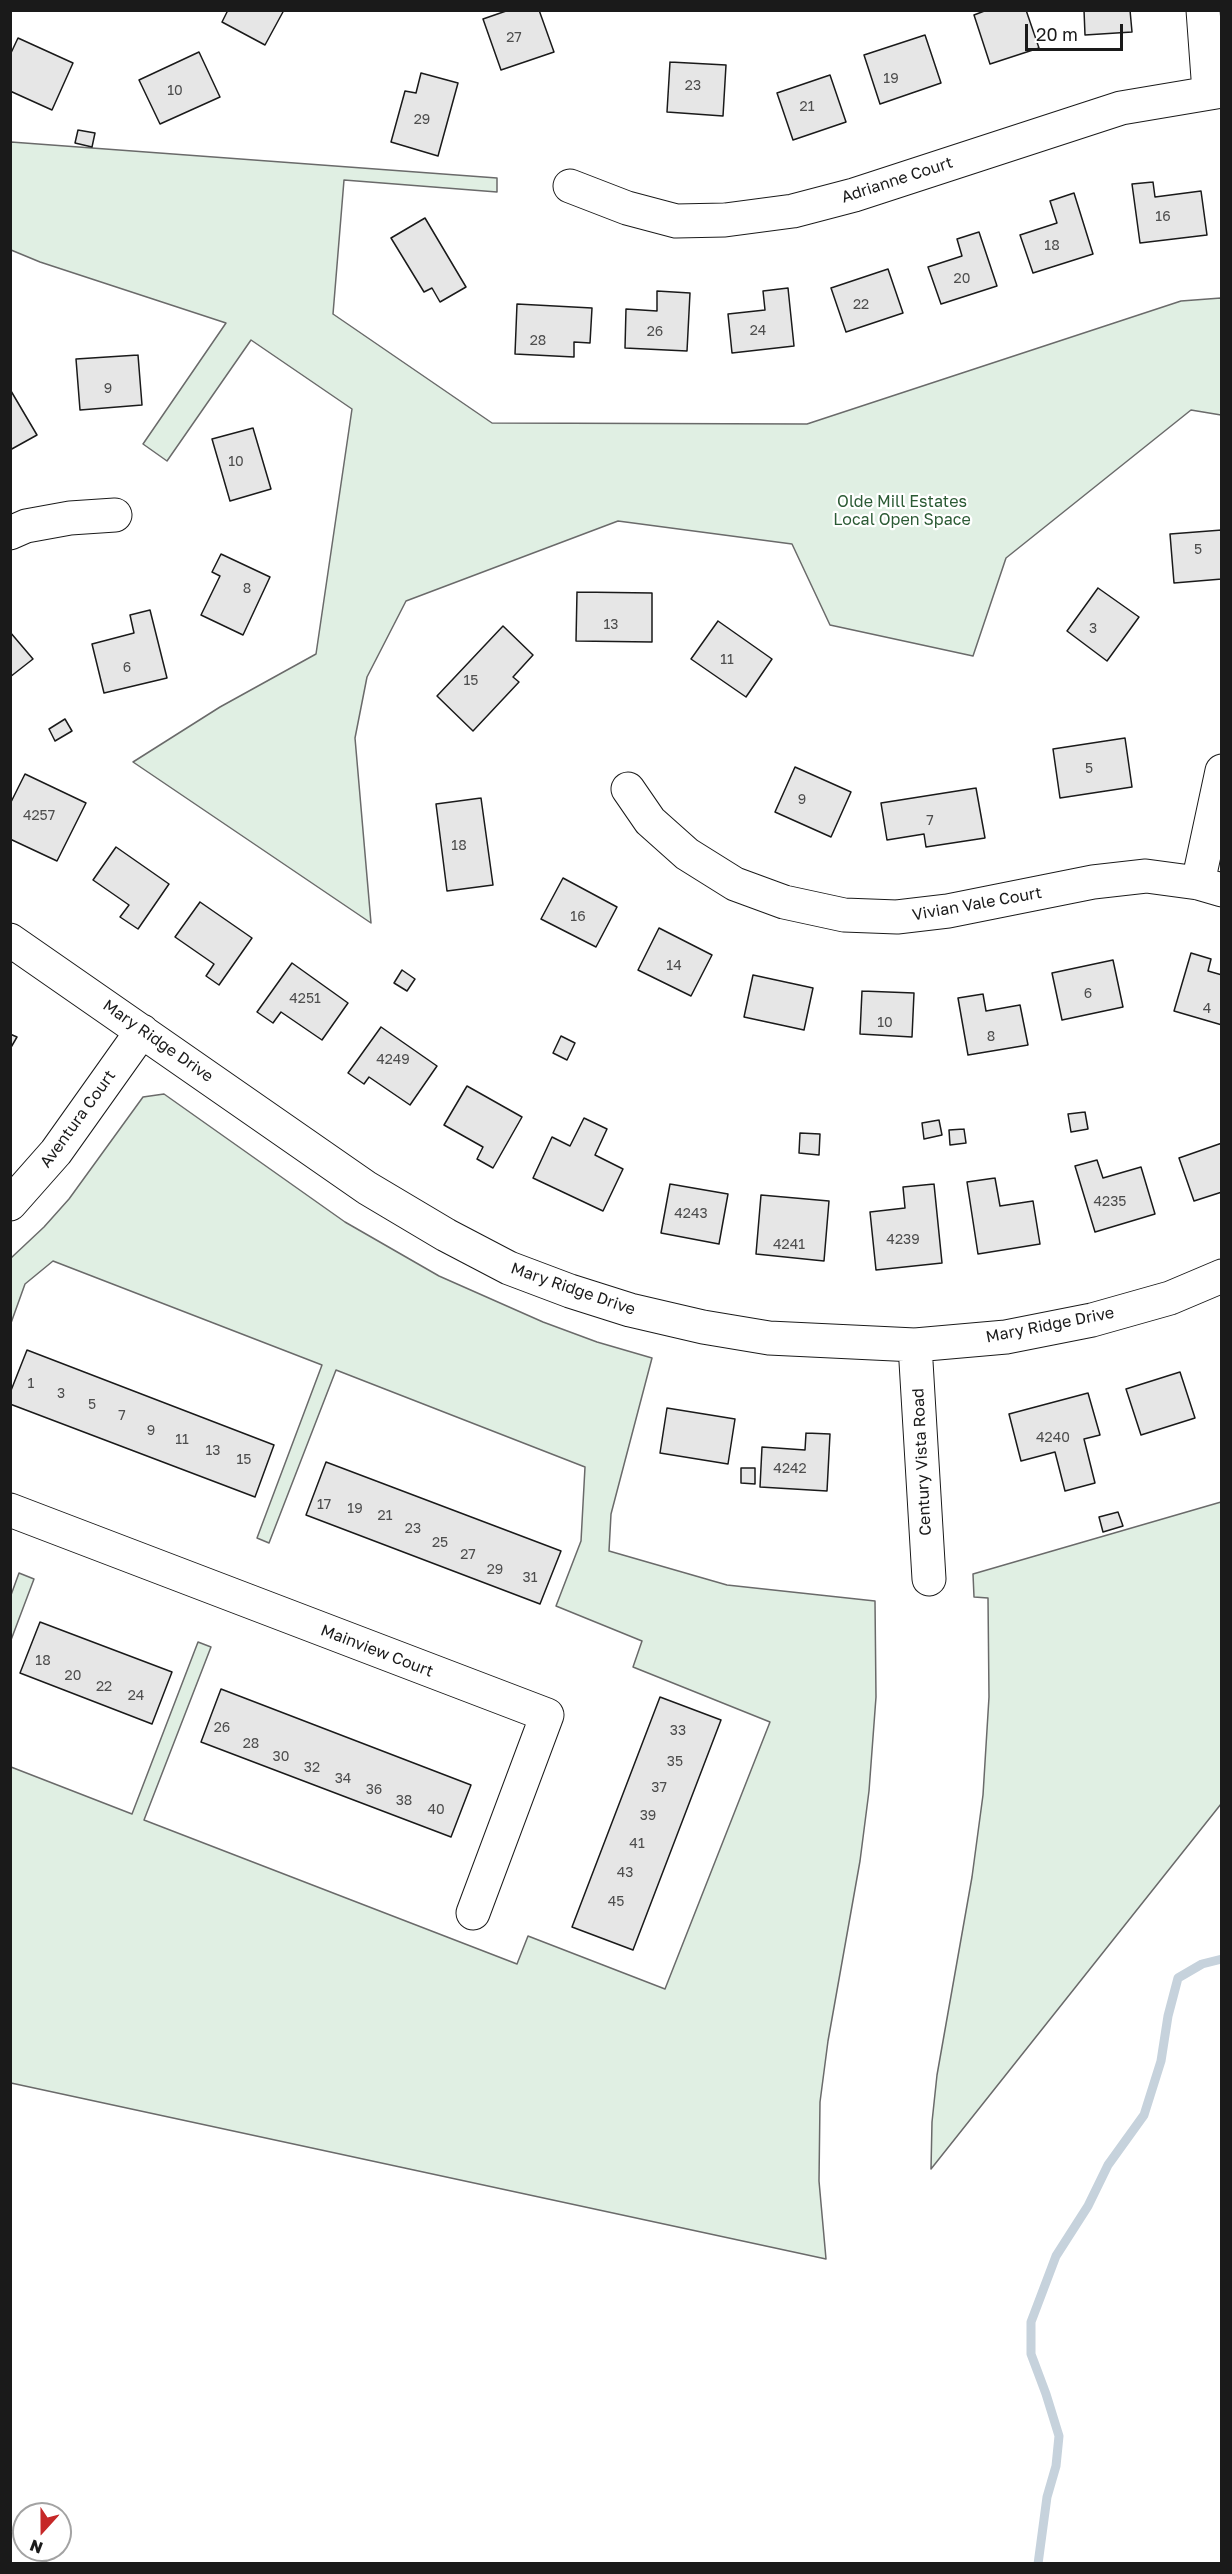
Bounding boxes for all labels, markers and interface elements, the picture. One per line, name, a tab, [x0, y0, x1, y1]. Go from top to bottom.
scale bar	[1028, 12, 1126, 50]
text: 20 m	[1036, 23, 1078, 45]
house number: 27	[506, 30, 522, 46]
house number: 19	[883, 71, 899, 87]
house number: 23	[685, 78, 701, 94]
house number: 10	[167, 83, 183, 99]
house number: 21	[800, 99, 814, 115]
house number: 29	[414, 112, 430, 128]
street label: Adrianne Court	[839, 153, 955, 207]
house number: 16	[1155, 209, 1171, 225]
house number: 18	[1044, 238, 1060, 254]
house number: 20	[954, 271, 970, 287]
house number: 22	[853, 297, 869, 313]
house number: 24	[750, 323, 766, 339]
house number: 26	[647, 324, 663, 340]
house number: 28	[530, 333, 546, 349]
house number: 9	[104, 381, 112, 397]
house number: 10	[228, 454, 244, 470]
park label: Olde Mill Estates Local Open Space	[833, 492, 971, 530]
house number: 5	[1194, 542, 1202, 558]
house number: 8	[243, 581, 251, 597]
house number: 13	[604, 617, 618, 633]
house number: 3	[1089, 621, 1097, 637]
house number: 11	[720, 652, 734, 668]
house number: 6	[123, 660, 131, 676]
house number: 15	[464, 673, 478, 689]
house number: 5	[1085, 761, 1093, 777]
house number: 9	[798, 792, 806, 808]
house number: 4257	[23, 808, 55, 824]
house number: 7	[926, 813, 934, 829]
house number: 18	[451, 838, 467, 854]
street label: Vivian Vale Court	[911, 883, 1043, 925]
house number: 16	[570, 909, 586, 925]
house number: 14	[666, 958, 682, 974]
house number: 6	[1084, 986, 1092, 1002]
house number: 4251	[289, 991, 321, 1007]
street label: Mary Ridge Drive	[99, 996, 217, 1086]
house number: 4	[1203, 1001, 1211, 1017]
house number: 10	[877, 1015, 893, 1031]
house number: 8	[987, 1029, 995, 1045]
house number: 4249	[376, 1052, 410, 1068]
street label: Aventura Court	[36, 1067, 120, 1171]
house number: 4235	[1094, 1194, 1126, 1210]
house number: 4243	[674, 1206, 708, 1222]
house number: 4239	[886, 1232, 920, 1248]
house number: 4241	[773, 1237, 805, 1253]
street label: Mary Ridge Drive	[508, 1259, 638, 1319]
street label: Mary Ridge Drive	[984, 1303, 1116, 1347]
house number: 1	[28, 1376, 34, 1392]
house number: 3	[57, 1386, 65, 1402]
street label: Century Vista Road	[909, 1388, 935, 1536]
house number: 5	[88, 1397, 96, 1413]
house number: 7	[118, 1408, 126, 1424]
house number: 9	[147, 1423, 155, 1439]
house number: 4240	[1036, 1430, 1070, 1446]
house number: 11	[175, 1432, 189, 1448]
house number: 13	[206, 1443, 220, 1459]
house number: 15	[237, 1452, 251, 1468]
house number: 4242	[773, 1461, 807, 1477]
house number: 17	[317, 1497, 331, 1513]
house number: 19	[347, 1501, 363, 1517]
house number: 21	[378, 1508, 392, 1524]
house number: 23	[405, 1521, 421, 1537]
house number: 25	[432, 1535, 448, 1551]
house number: 27	[460, 1547, 476, 1563]
house number: 29	[487, 1562, 503, 1578]
house number: 31	[523, 1570, 537, 1586]
street label: Mainview Court	[318, 1621, 436, 1681]
house number: 18	[35, 1653, 51, 1669]
house number: 20	[65, 1668, 81, 1684]
house number: 22	[96, 1679, 112, 1695]
house number: 24	[128, 1688, 144, 1704]
house number: 26	[214, 1720, 230, 1736]
house number: 33	[670, 1723, 686, 1739]
house number: 28	[243, 1736, 259, 1752]
house number: 30	[273, 1749, 289, 1765]
house number: 35	[667, 1754, 683, 1770]
house number: 32	[304, 1760, 320, 1776]
house number: 34	[335, 1771, 351, 1787]
house number: 37	[651, 1780, 667, 1796]
house number: 36	[366, 1782, 382, 1798]
house number: 38	[396, 1793, 412, 1809]
house number: 40	[427, 1802, 445, 1818]
house number: 39	[640, 1808, 656, 1824]
house number: 41	[629, 1836, 645, 1852]
house number: 43	[617, 1865, 633, 1881]
house number: 45	[608, 1894, 624, 1910]
north arrow	[12, 2502, 72, 2562]
text: N	[27, 2535, 46, 2558]

